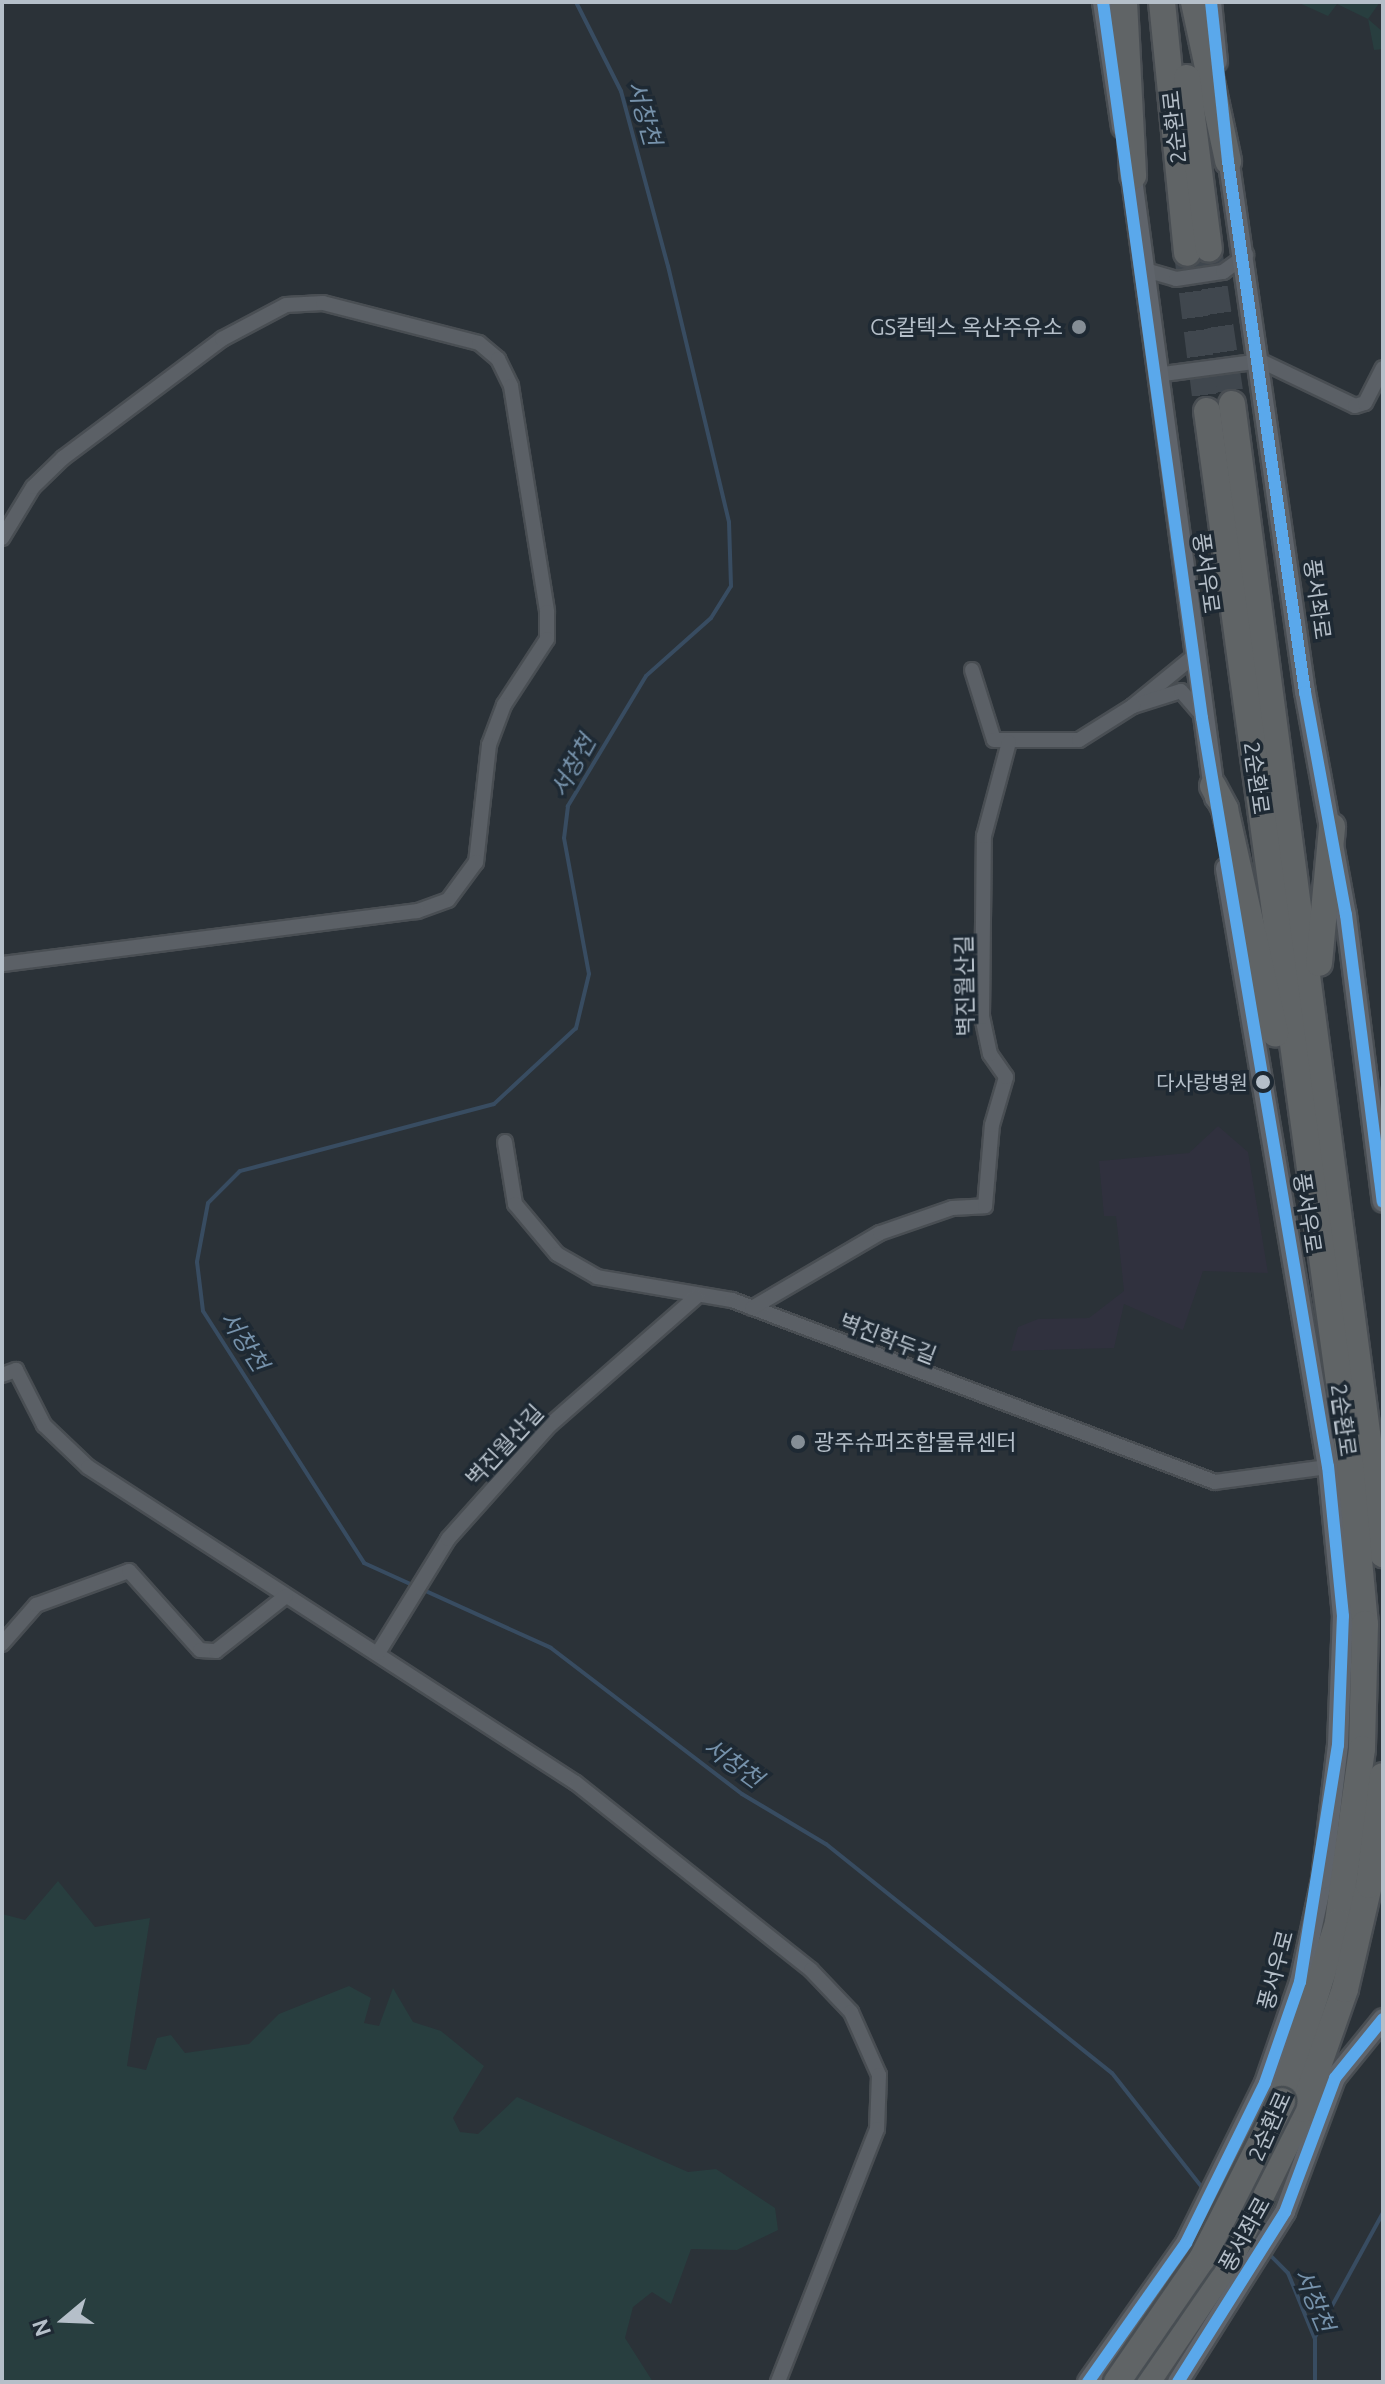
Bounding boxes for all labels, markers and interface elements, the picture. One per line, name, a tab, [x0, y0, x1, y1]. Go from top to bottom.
water label: 서창천	[621, 77, 667, 149]
street label: 2순환로	[1157, 89, 1191, 165]
place label: GS칼텍스 옥산주유소	[870, 314, 1063, 340]
marker: GS칼텍스 옥산주유소	[1070, 318, 1088, 336]
street label: 풍서우로	[1188, 531, 1226, 615]
street label: 풍서좌로	[1299, 557, 1337, 641]
water label: 서창천	[544, 730, 602, 802]
street label: 2순환로	[1239, 740, 1275, 816]
street label: 벽진월산길	[950, 935, 978, 1037]
place label: 다사랑병원	[1156, 1070, 1248, 1094]
marker: 다사랑병원	[1255, 1074, 1271, 1090]
street label: 풍서우로	[1289, 1171, 1327, 1255]
water label: 서창천	[214, 1305, 274, 1377]
street label: 벽진학두길	[836, 1308, 940, 1368]
street label: 2순환로	[1326, 1382, 1362, 1458]
street label: 벽진월산길	[460, 1399, 548, 1491]
place label: 광주슈퍼조합물류센터	[814, 1429, 1016, 1455]
marker: 광주슈퍼조합물류센터	[789, 1433, 807, 1451]
water label: 서창천	[698, 1732, 768, 1794]
street label: 풍서우로	[1252, 1927, 1298, 2013]
street label: 2순환로	[1242, 2087, 1296, 2165]
street label: 풍서좌로	[1213, 2192, 1275, 2276]
water label: 서창천	[1288, 2264, 1340, 2336]
north arrow	[24, 2280, 104, 2360]
text: N	[26, 2316, 55, 2340]

